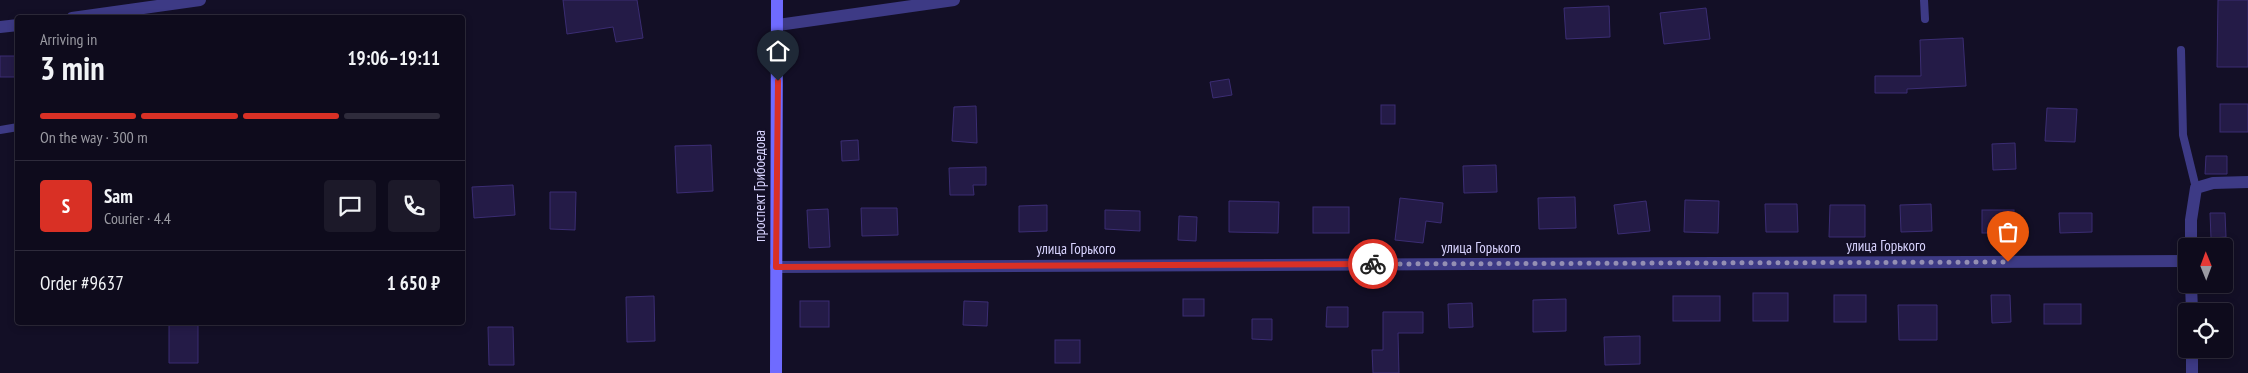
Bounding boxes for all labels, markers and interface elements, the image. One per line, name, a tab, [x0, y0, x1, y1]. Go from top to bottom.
text: Arriving in	[40, 29, 97, 49]
pin	[757, 30, 799, 81]
icon: home	[764, 37, 792, 65]
text: 19:06–19:11	[347, 46, 440, 70]
text: 3 min	[40, 47, 105, 89]
text: On the way · 300 m	[40, 127, 148, 147]
street label: проспект Грибоедова	[750, 130, 769, 242]
button: chat	[324, 180, 376, 232]
button: phone	[388, 180, 440, 232]
text: Sam	[104, 184, 133, 208]
text: S	[62, 194, 70, 218]
text: Courier · 4.4	[104, 208, 171, 228]
pin	[1987, 211, 2029, 262]
icon: bag	[1994, 218, 2022, 246]
street label: улица Горького	[1846, 236, 1926, 255]
street label: улица Горького	[1441, 238, 1521, 257]
north arrow	[2178, 238, 2232, 292]
map controls	[2178, 238, 2233, 358]
street label: улица Горького	[1036, 239, 1116, 258]
courier	[1348, 239, 1398, 289]
icon: bike	[1359, 250, 1387, 278]
text: Order #9637	[40, 271, 124, 295]
text: 1 650 ₽	[387, 271, 440, 295]
button: locate	[2178, 303, 2233, 358]

